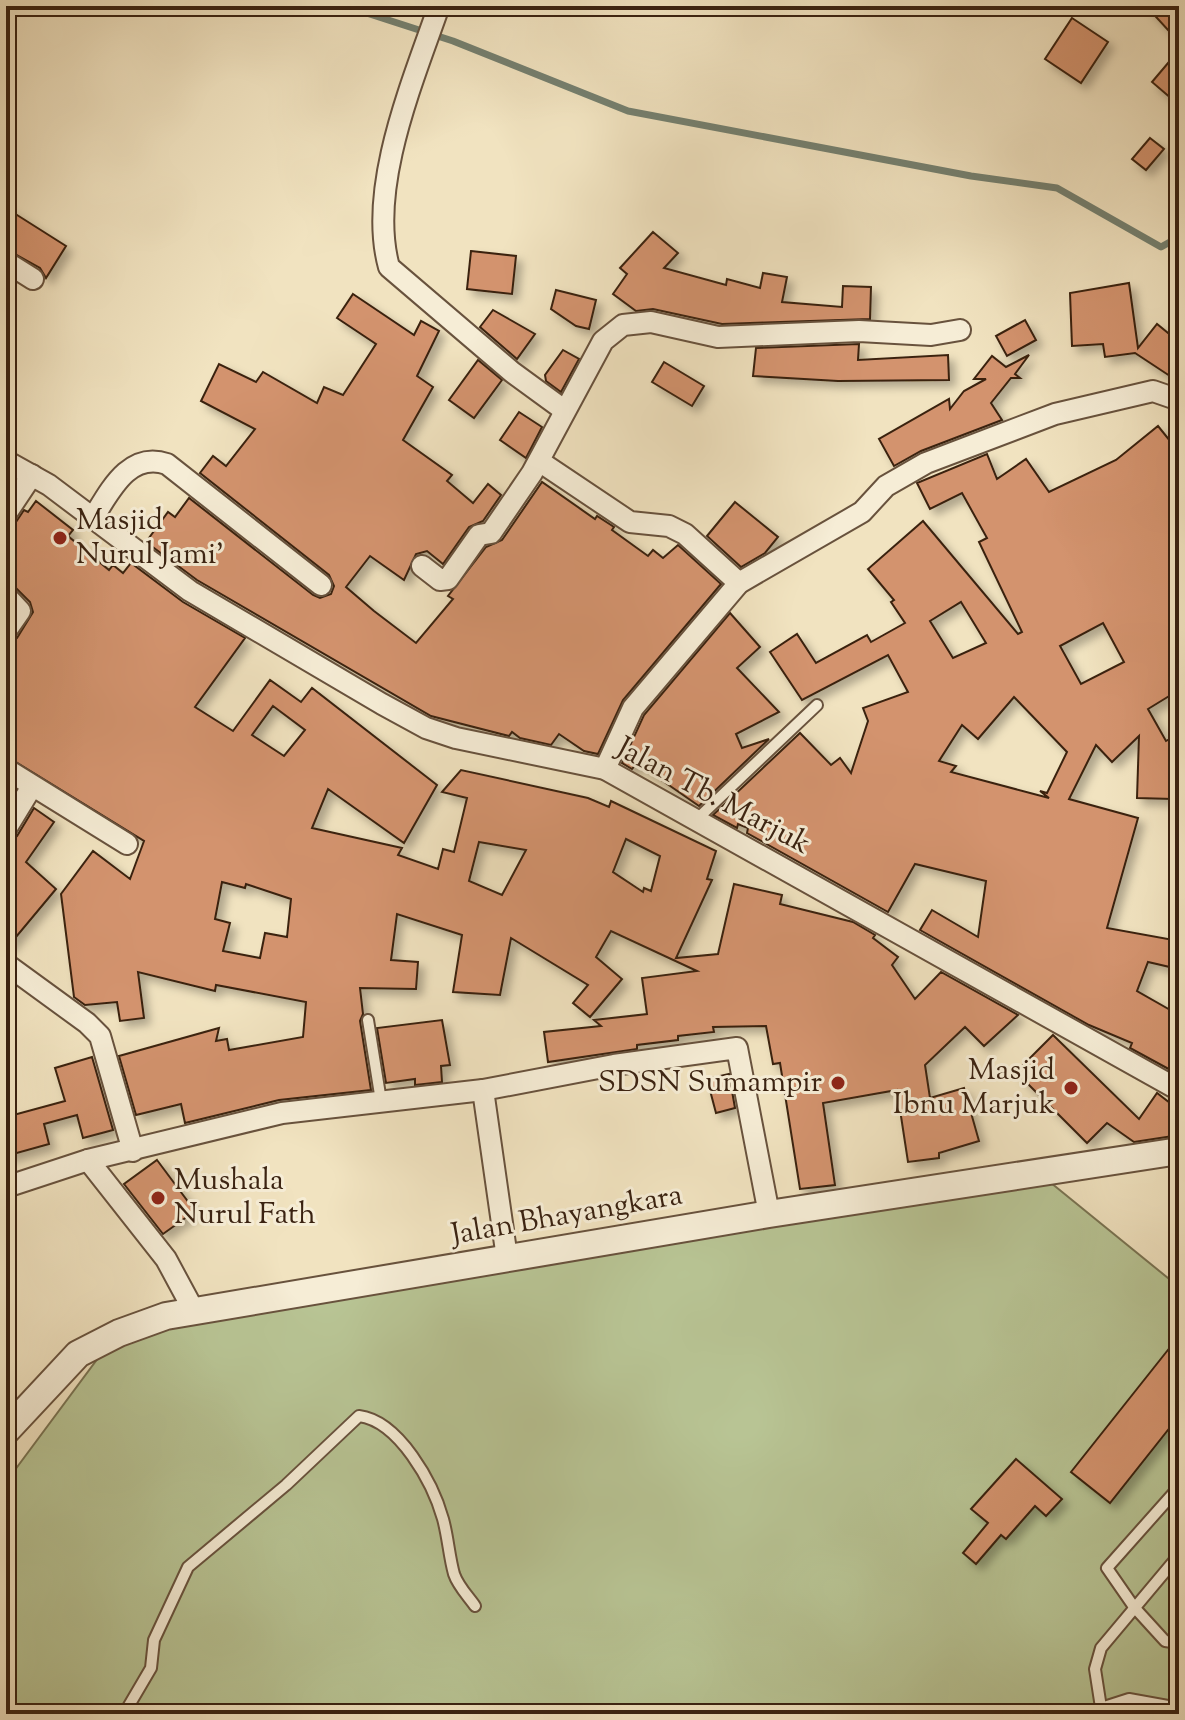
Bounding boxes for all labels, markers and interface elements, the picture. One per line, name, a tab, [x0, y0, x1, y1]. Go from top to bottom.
place label: Masjid Nurul Jami'	[76, 500, 224, 577]
marker: Masjid Nurul Jami'	[51, 529, 69, 547]
street label: Jalan Tb. Marjuk	[607, 727, 818, 866]
place label: Masjid Ibnu Marjuk	[893, 1050, 1055, 1127]
place label: SDSN Sumampir	[598, 1062, 822, 1105]
marker: SDSN Sumampir	[829, 1074, 847, 1092]
marker: Masjid Ibnu Marjuk	[1062, 1079, 1080, 1097]
place label: Mushala Nurul Fath	[174, 1160, 316, 1237]
street label: Jalan Bhayangkara	[446, 1174, 686, 1258]
marker: Mushala Nurul Fath	[149, 1189, 167, 1207]

